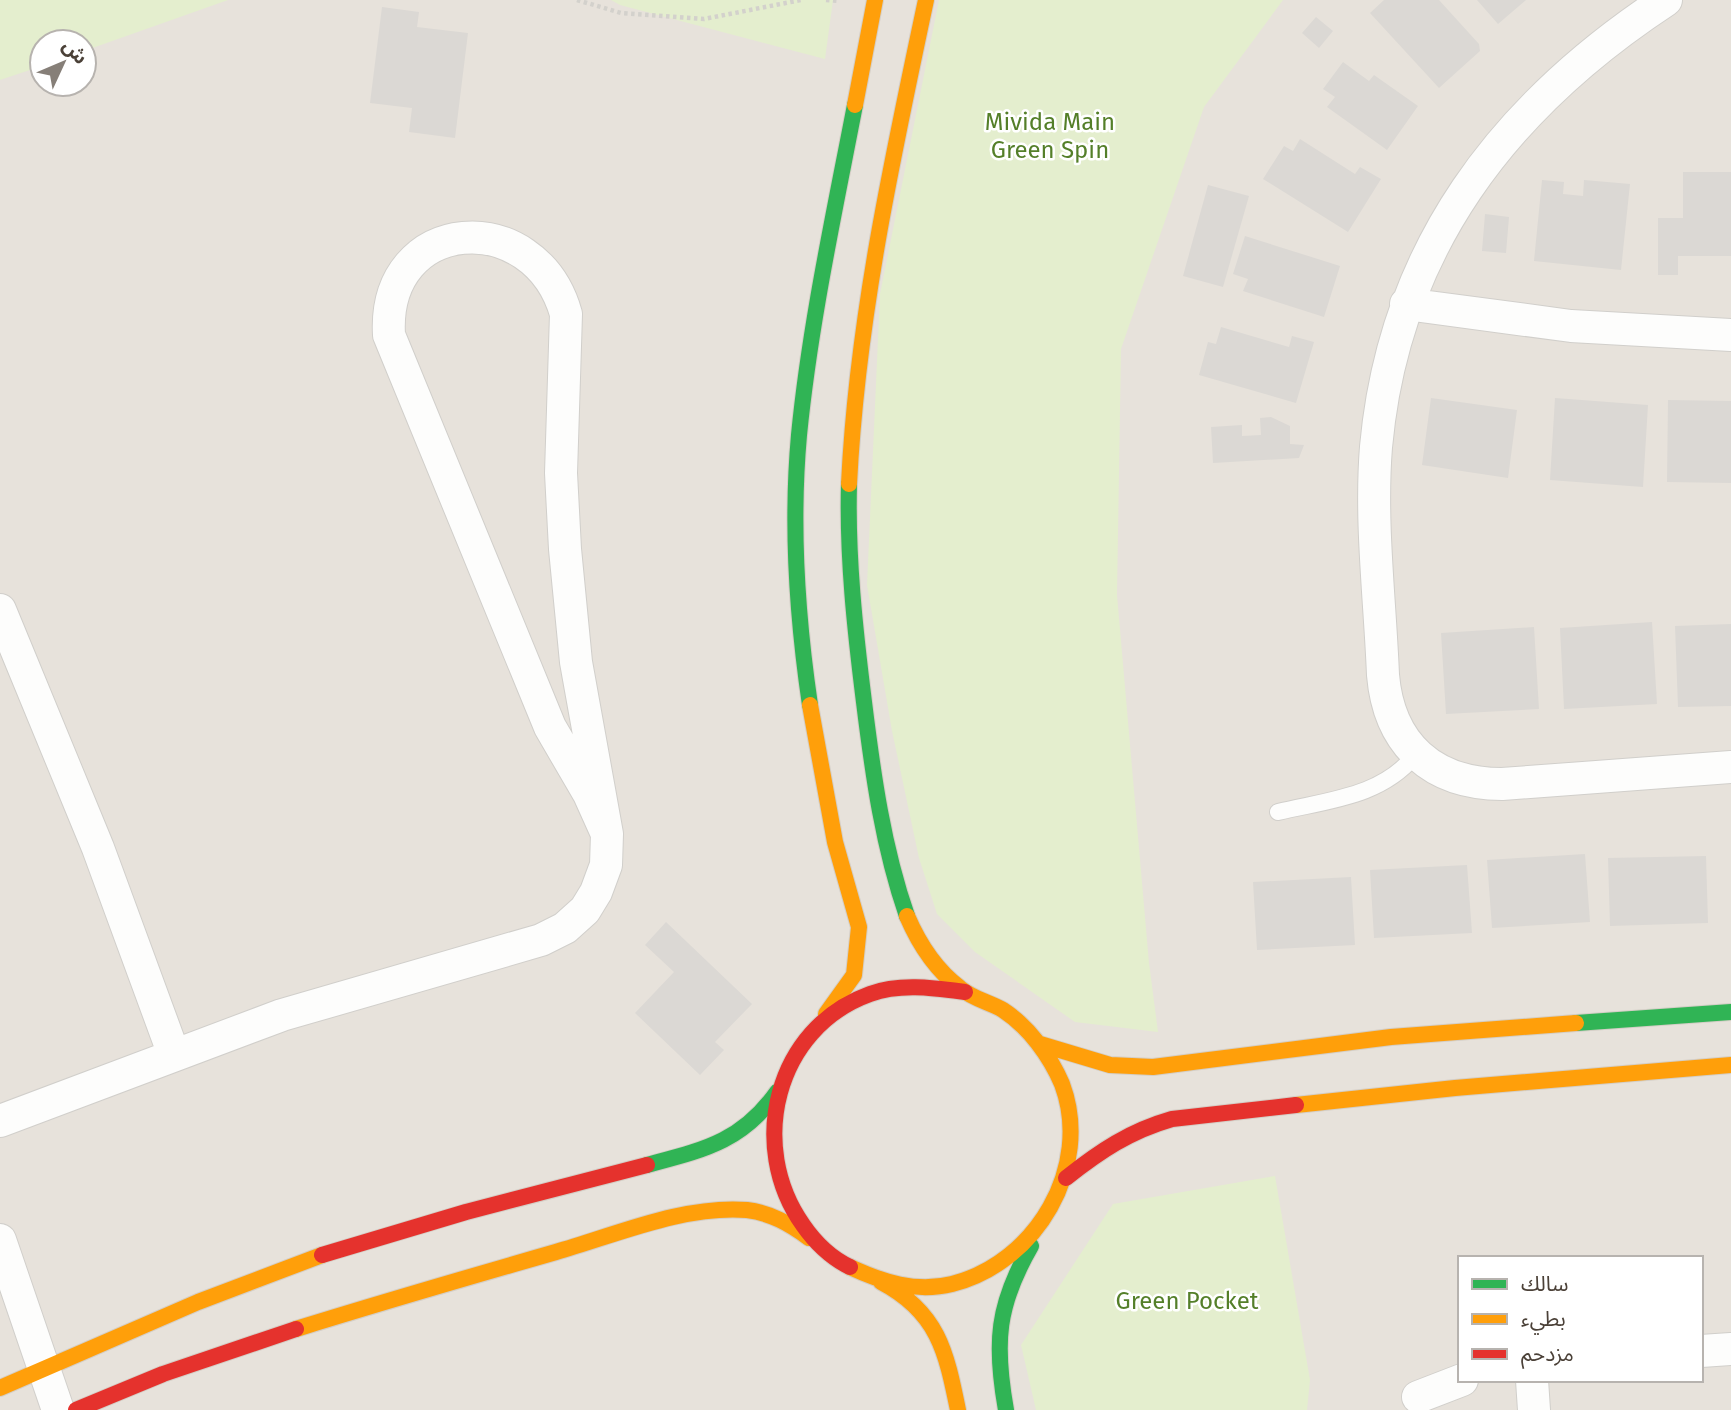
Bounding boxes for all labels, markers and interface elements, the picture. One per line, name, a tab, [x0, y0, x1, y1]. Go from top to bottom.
north arrow	[28, 28, 98, 98]
text: ش	[58, 34, 92, 69]
park label: Mivida Main Green Spin	[985, 108, 1115, 164]
legend	[1458, 1256, 1703, 1382]
text: سالك	[1521, 1271, 1568, 1297]
park label: Green Pocket	[1116, 1287, 1259, 1315]
text: بطيء	[1521, 1306, 1566, 1335]
text: مزدحم	[1521, 1341, 1574, 1369]

